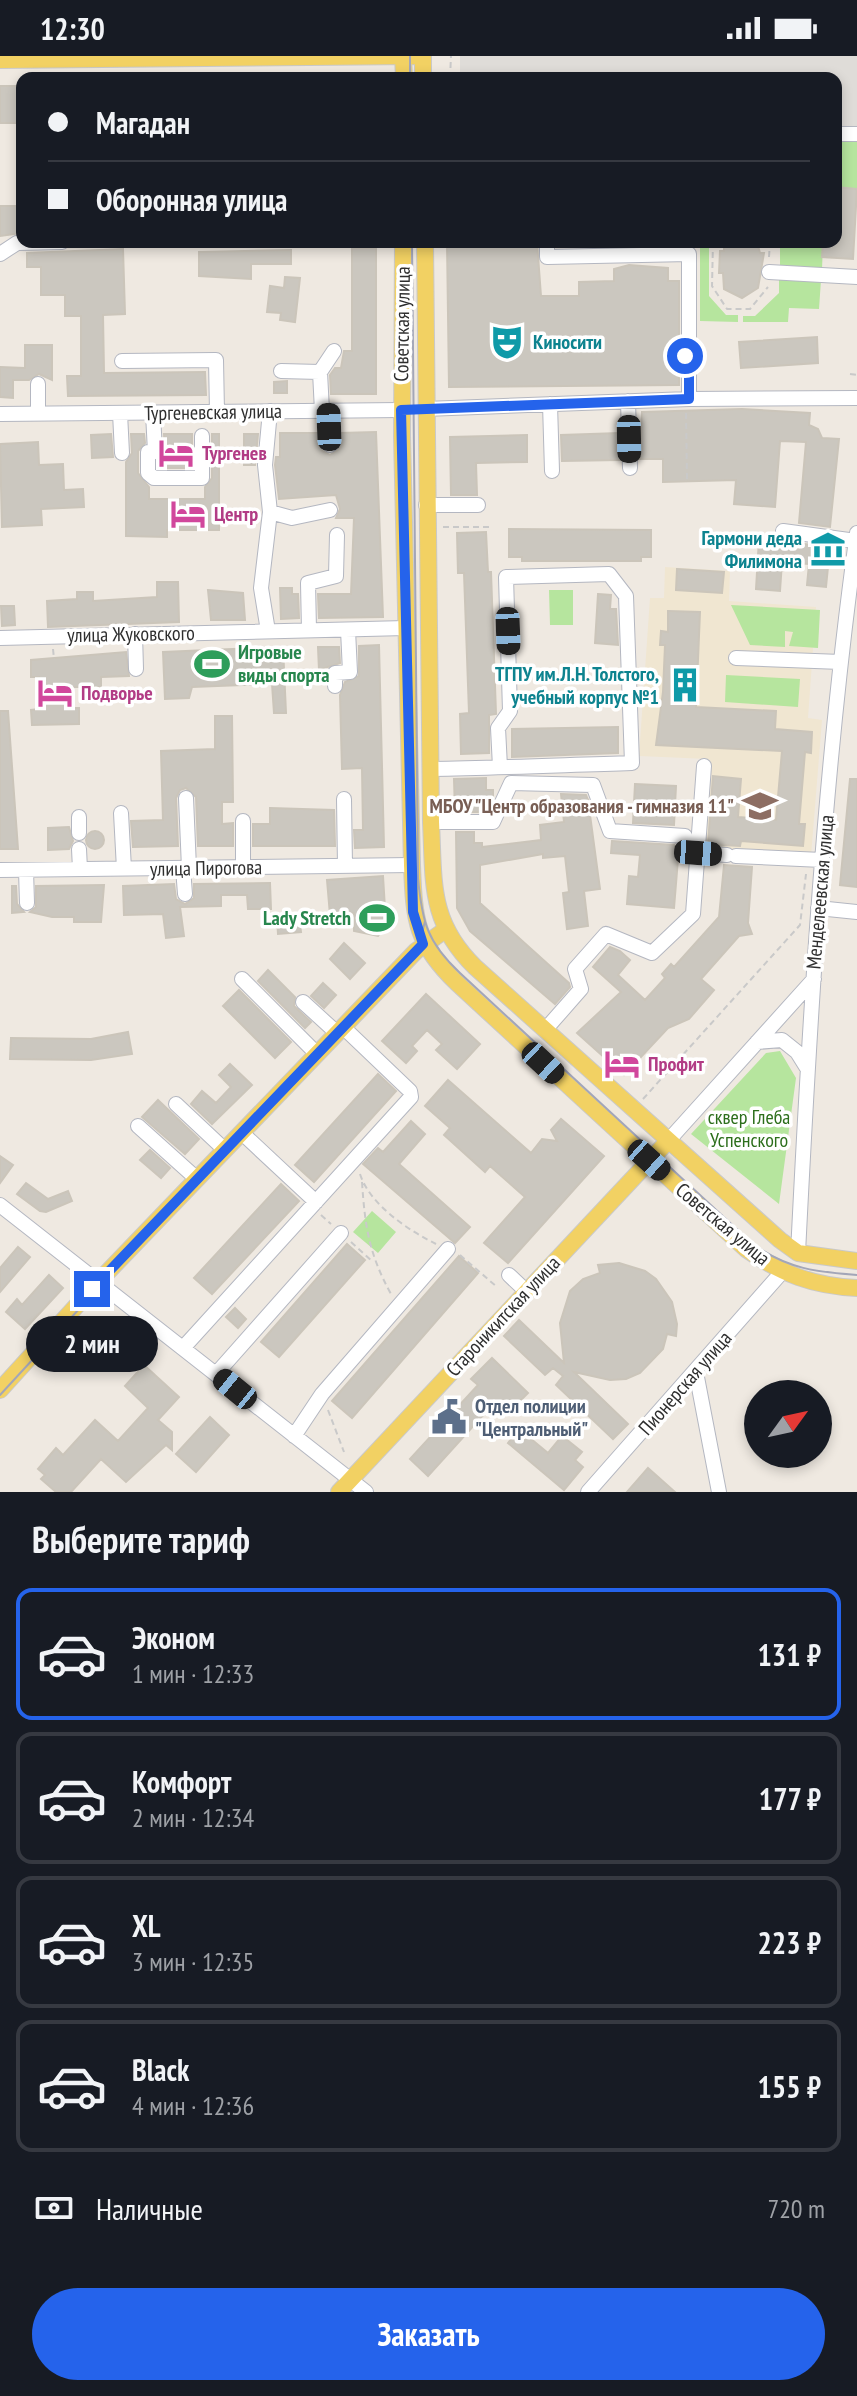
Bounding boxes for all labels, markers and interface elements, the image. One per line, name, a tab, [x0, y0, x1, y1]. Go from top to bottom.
text: 12:30	[40, 9, 105, 48]
text: Магадан	[96, 103, 190, 142]
text: Оборонная улица	[96, 180, 287, 219]
street label: Советская улица	[388, 266, 416, 382]
theatre icon: Киносити	[488, 323, 526, 361]
place label: Киносити	[533, 329, 602, 355]
route start	[667, 338, 703, 374]
street label: Тургеневская улица	[144, 398, 282, 426]
car	[316, 403, 342, 451]
car	[617, 415, 641, 463]
hotel icon: Тургенев	[157, 434, 195, 472]
place label: Тургенев	[202, 440, 267, 466]
hotel icon: Центр	[169, 495, 207, 533]
place label: Центр	[214, 501, 258, 527]
place label: Гармони деда Филимона	[701, 525, 802, 574]
museum icon: Гармони деда Филимона	[809, 530, 847, 568]
car	[495, 607, 521, 655]
street label: улица Жуковского	[67, 620, 195, 648]
place label: Игровые виды спорта	[238, 639, 330, 688]
sports icon: Игровые виды спорта	[193, 645, 231, 683]
place label: ТГПУ им.Л.Н. Толстого, учебный корпус №1	[495, 661, 659, 710]
building icon: ТГПУ им.Л.Н. Толстого, учебный корпус №1	[666, 666, 704, 704]
hotel icon: Подворье	[36, 674, 74, 712]
place label: Подворье	[81, 680, 153, 706]
school or university icon: МБОУ "Центр образования - гимназия 11"	[741, 787, 779, 825]
place label: МБОУ "Центр образования - гимназия 11"	[430, 793, 734, 819]
street label: Менделеевская улица	[800, 814, 840, 970]
car	[673, 839, 723, 867]
street label: улица Пирогова	[150, 854, 262, 882]
sports icon: Lady Stretch	[358, 899, 396, 937]
place label: Lady Stretch	[263, 905, 351, 931]
car	[517, 1038, 569, 1088]
hotel icon: Профит	[603, 1045, 641, 1083]
place label: Профит	[648, 1051, 704, 1077]
park label: сквер Глеба Успенского	[708, 1104, 790, 1153]
car	[623, 1135, 675, 1185]
street label: Советская улица	[670, 1177, 776, 1271]
street label: Староникитская улица	[440, 1250, 566, 1382]
route end	[74, 1271, 110, 1307]
callout: 2 мин	[26, 1317, 158, 1373]
street label: Пионерская улица	[633, 1326, 737, 1440]
text: 2 мин	[64, 1327, 120, 1360]
car	[209, 1365, 261, 1413]
north arrow	[744, 1380, 832, 1468]
map controls	[744, 1380, 832, 1468]
place label: Отдел полиции "Центральный"	[475, 1393, 588, 1442]
public building icon: Отдел полиции "Центральный"	[430, 1398, 468, 1436]
text: Выберите тариф	[32, 1516, 250, 1563]
icon: car	[36, 1618, 108, 1690]
text: Эконом	[132, 1618, 215, 1657]
text: 131 ₽	[757, 1635, 821, 1674]
text: 1 мин · 12:33	[132, 1657, 254, 1690]
icon: car	[36, 1762, 108, 1834]
text: Комфорт	[132, 1762, 231, 1801]
text: 177 ₽	[759, 1779, 821, 1818]
text: 2 мин · 12:34	[132, 1801, 254, 1834]
icon: car	[36, 1906, 108, 1978]
text: XL	[132, 1906, 161, 1945]
text: 223 ₽	[757, 1923, 821, 1962]
text: 3 мин · 12:35	[132, 1945, 254, 1978]
icon: car	[36, 2050, 108, 2122]
text: Black	[132, 2050, 189, 2089]
text: 155 ₽	[757, 2067, 821, 2106]
text: 4 мин · 12:36	[132, 2089, 254, 2122]
icon: cash	[32, 2186, 76, 2230]
text: Наличные	[96, 2189, 203, 2228]
text: 720 m	[767, 2192, 825, 2225]
button: Заказать	[32, 2288, 825, 2380]

